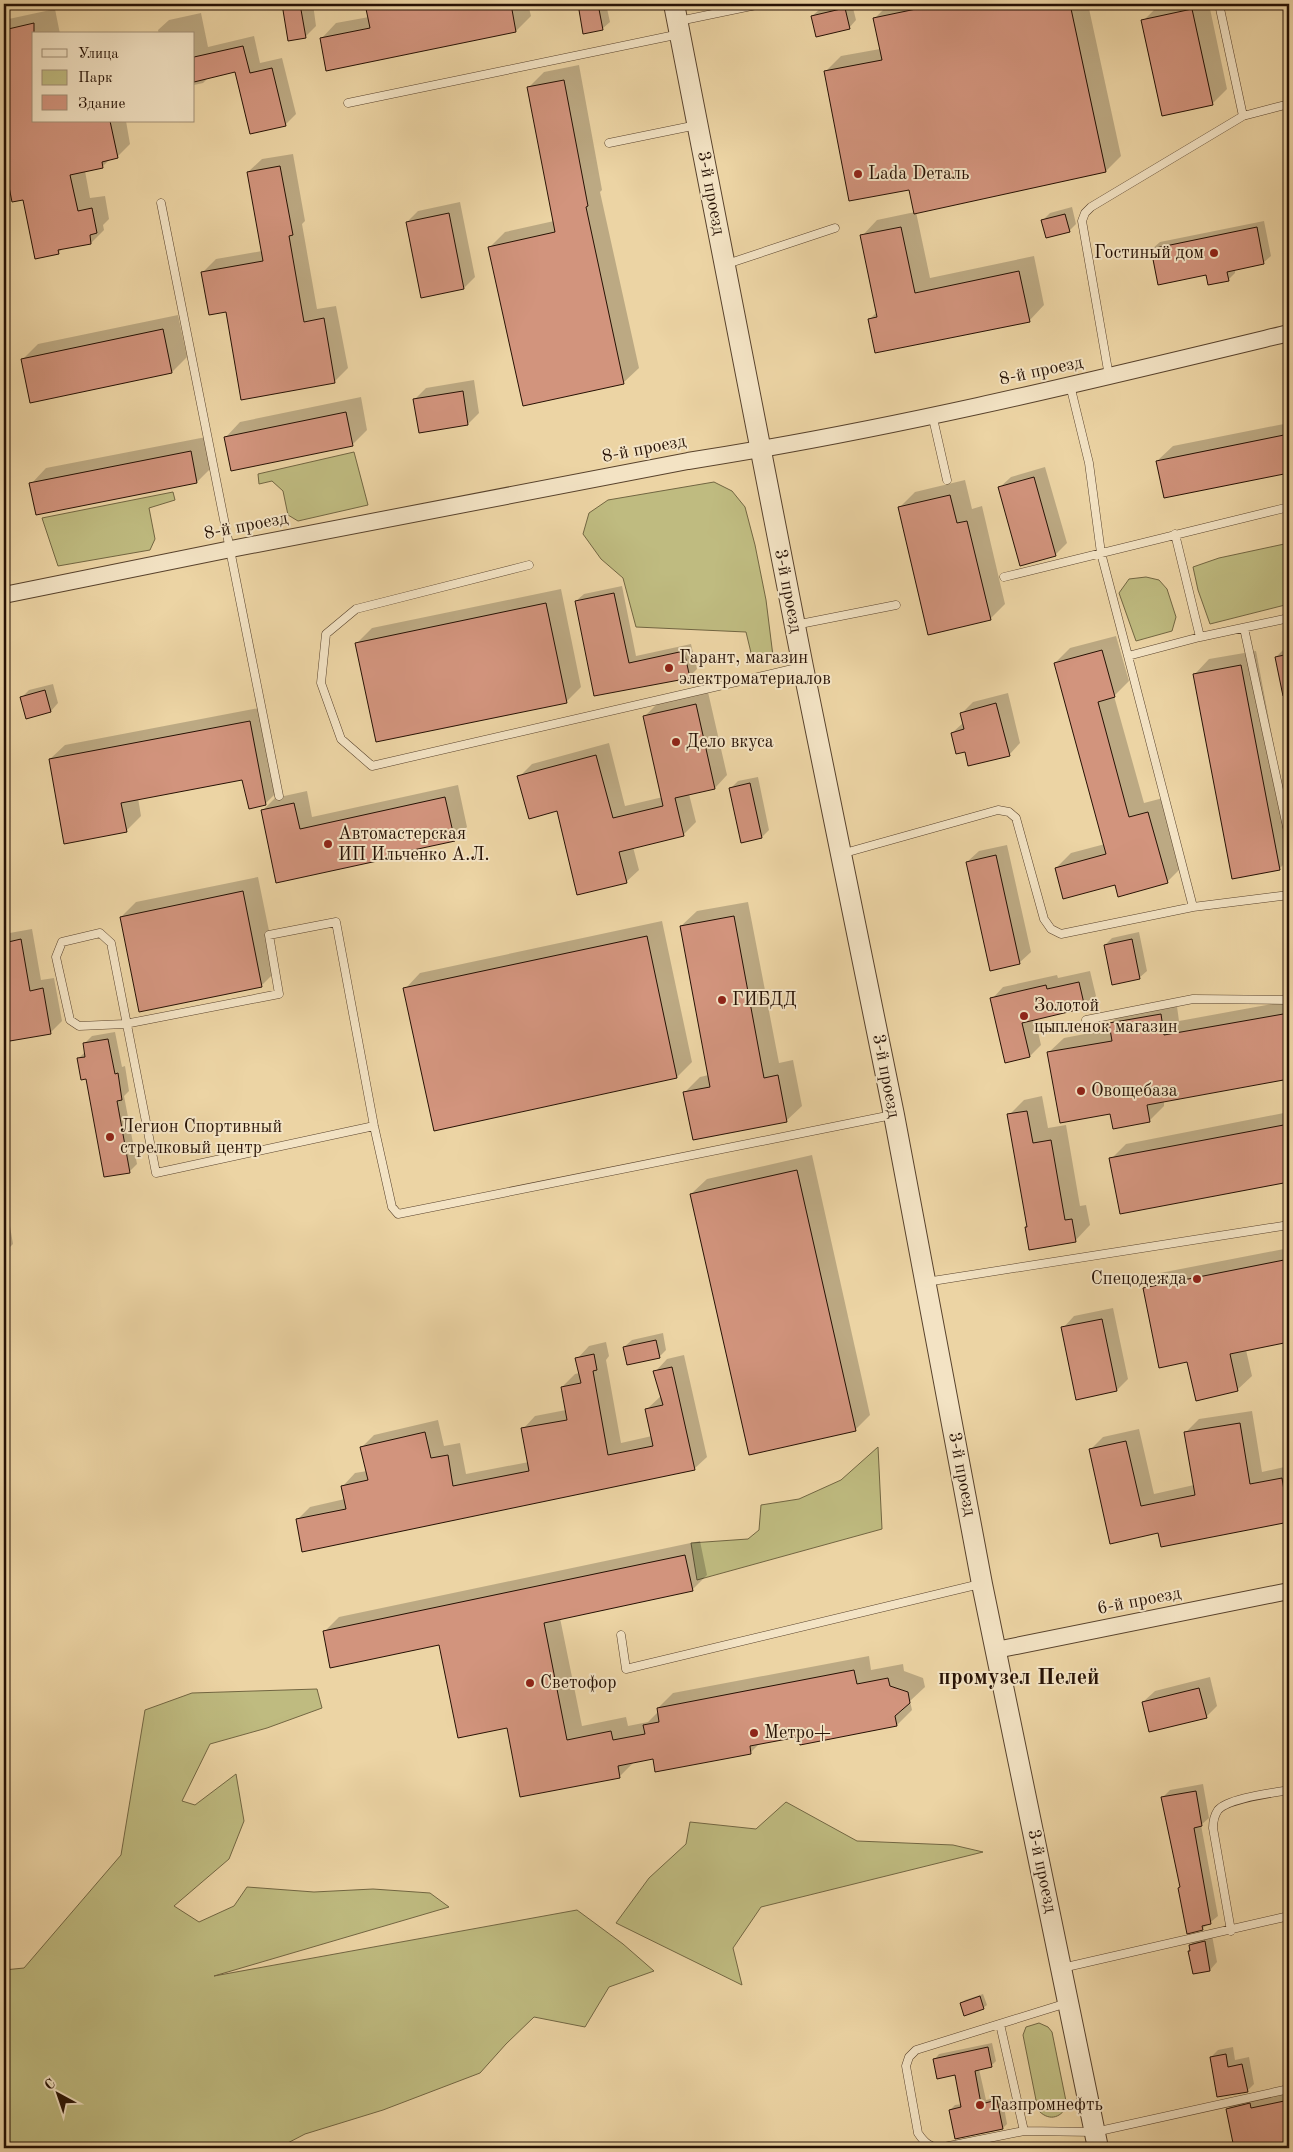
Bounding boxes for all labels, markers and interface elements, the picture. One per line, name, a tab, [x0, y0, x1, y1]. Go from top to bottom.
legend	[32, 32, 195, 122]
text: Улица	[78, 47, 119, 62]
text: Парк	[78, 71, 113, 86]
text: Здание	[78, 97, 125, 112]
street label: 3-й проезд	[694, 150, 728, 237]
place label: Lada Dеталь	[868, 165, 969, 183]
marker: Lada Dеталь	[852, 168, 864, 180]
place label: Гостиный дом	[1094, 244, 1204, 262]
marker: Гостиный дом	[1208, 247, 1220, 259]
street label: 8-й проезд	[998, 353, 1085, 389]
street label: 8-й проезд	[601, 432, 688, 466]
street label: 8-й проезд	[203, 509, 290, 543]
street label: 3-й проезд	[771, 548, 805, 635]
place label: Гарант, магазин электроматериалов	[679, 649, 831, 688]
marker: Гарант, магазин электроматериалов	[663, 662, 675, 674]
place label: Дело вкуса	[686, 733, 774, 751]
marker: Дело вкуса	[670, 736, 682, 748]
place label: Автомастерская ИП Ильченко А.Л.	[338, 825, 489, 864]
marker: Автомастерская ИП Ильченко А.Л.	[322, 838, 334, 850]
place label: ГИБДД	[732, 991, 797, 1009]
marker: ГИБДД	[716, 994, 728, 1006]
place label: Золотой цыпленок магазин	[1034, 997, 1178, 1036]
marker: Золотой цыпленок магазин	[1018, 1010, 1030, 1022]
street label: 3-й проезд	[869, 1033, 903, 1120]
place label: Овощебаза	[1091, 1082, 1178, 1100]
marker: Овощебаза	[1075, 1085, 1087, 1097]
place label: Легион Спортивный стрелковый центр	[120, 1118, 282, 1157]
marker: Легион Спортивный стрелковый центр	[104, 1131, 116, 1143]
place label: Спецодежда	[1091, 1270, 1187, 1288]
marker: Спецодежда	[1191, 1273, 1203, 1285]
street label: 3-й проезд	[945, 1431, 979, 1518]
street label: 6-й проезд	[1096, 1584, 1183, 1618]
district label: промузел Пелей	[938, 1667, 1100, 1689]
place label: Светофор	[540, 1674, 617, 1693]
marker: Светофор	[524, 1677, 536, 1689]
place label: Метро+	[764, 1724, 831, 1742]
marker: Метро+	[748, 1727, 760, 1739]
street label: 3-й проезд	[1024, 1828, 1060, 1915]
north arrow	[32, 2070, 82, 2120]
text: С	[42, 2076, 58, 2093]
place label: Газпромнефть	[990, 2096, 1103, 2115]
marker: Газпромнефть	[974, 2099, 986, 2111]

